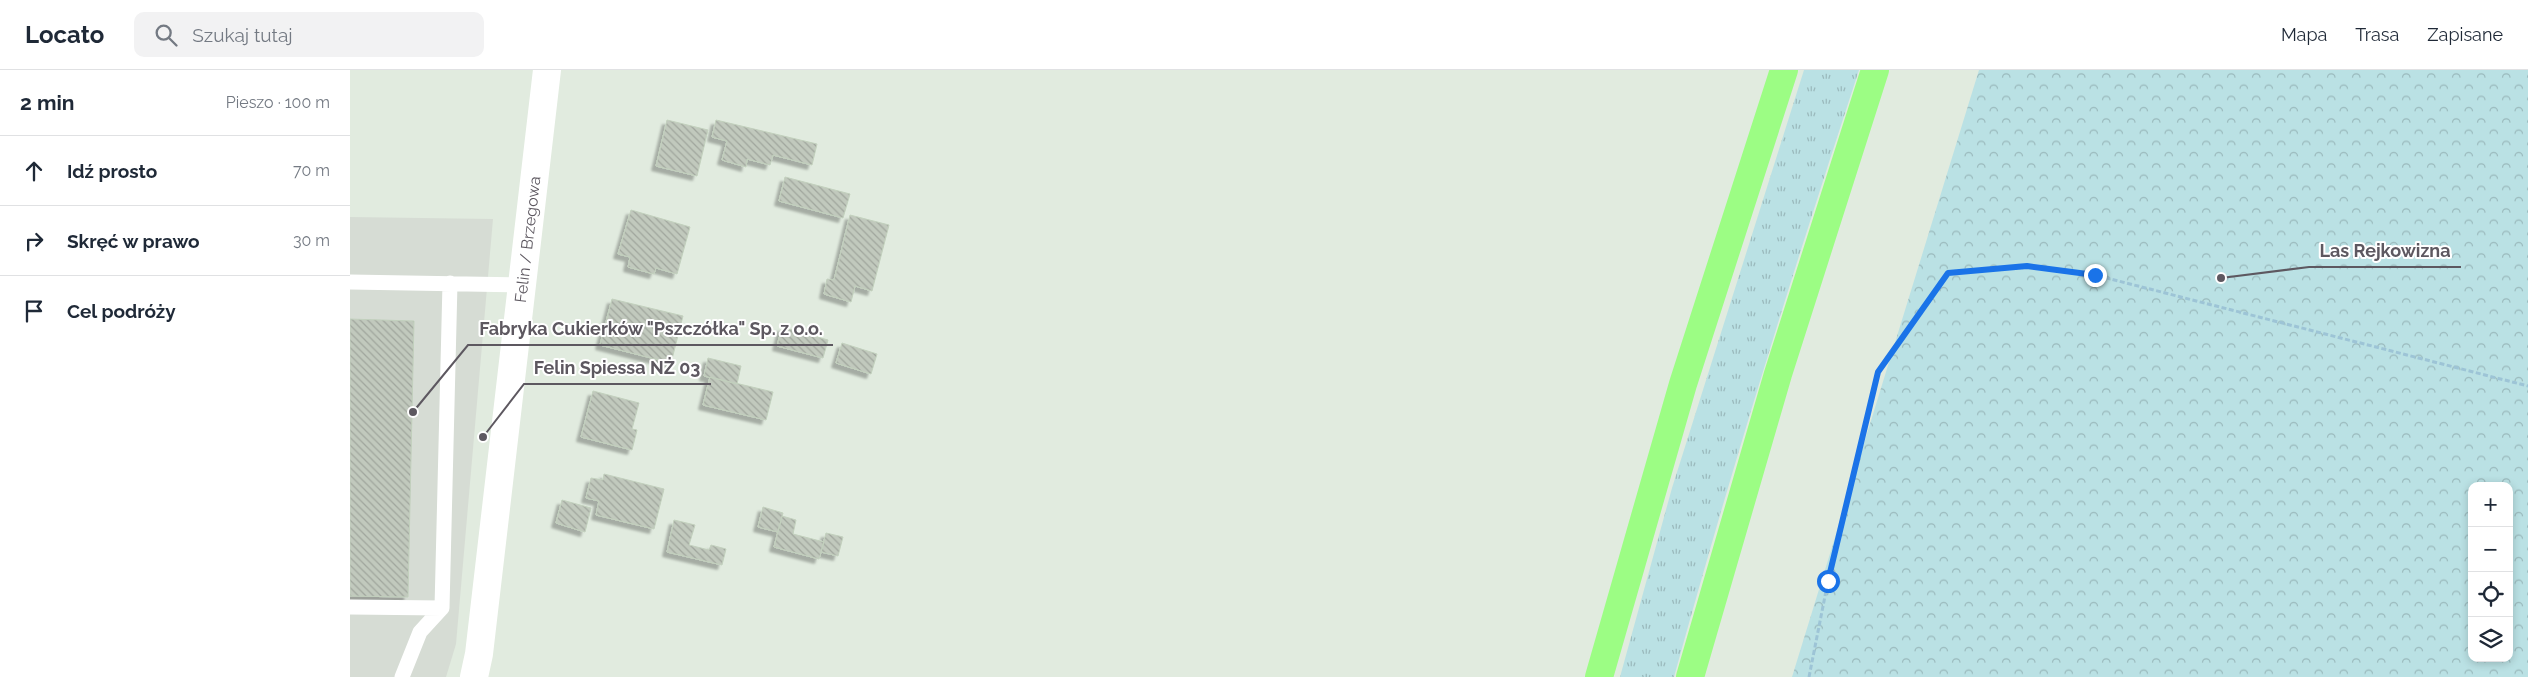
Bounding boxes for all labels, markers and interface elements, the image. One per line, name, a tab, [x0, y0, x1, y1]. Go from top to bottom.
search box	[134, 12, 484, 57]
text: Locato	[25, 20, 104, 49]
icon: search	[152, 21, 180, 49]
text: Szukaj tutaj	[192, 24, 293, 46]
text: Mapa	[2281, 24, 2327, 45]
text: Trasa	[2355, 24, 2399, 45]
text: Zapisane	[2427, 24, 2503, 45]
text: 2 min	[20, 90, 74, 115]
text: Pieszo · 100 m	[226, 93, 330, 112]
icon: ahead	[20, 157, 48, 185]
text: Idź prosto	[67, 160, 157, 182]
text: 70 m	[293, 161, 330, 180]
street label: Felin / Brzegowa	[510, 175, 544, 304]
icon: right	[20, 227, 48, 255]
text: Skręć w prawo	[67, 230, 200, 252]
text: 30 m	[293, 231, 330, 250]
callout: Las Rejkowizna	[2309, 234, 2461, 267]
text: Las Rejkowizna	[2319, 240, 2451, 261]
route end	[2084, 264, 2107, 287]
icon: arrive	[20, 297, 48, 325]
text: Cel podróży	[67, 300, 176, 322]
callout: Fabryka Cukierków "Pszczółka" Sp. z o.o.	[468, 312, 833, 345]
text: Fabryka Cukierków "Pszczółka" Sp. z o.o.	[479, 318, 823, 339]
callout: Felin Spiessa NŻ 03	[524, 351, 711, 384]
text: Felin Spiessa NŻ 03	[534, 357, 700, 378]
map controls	[2468, 482, 2513, 662]
button: +	[2468, 482, 2513, 527]
button: −	[2468, 527, 2513, 572]
route start	[1817, 570, 1840, 593]
button: locate	[2468, 572, 2513, 617]
button: layers	[2468, 617, 2513, 662]

